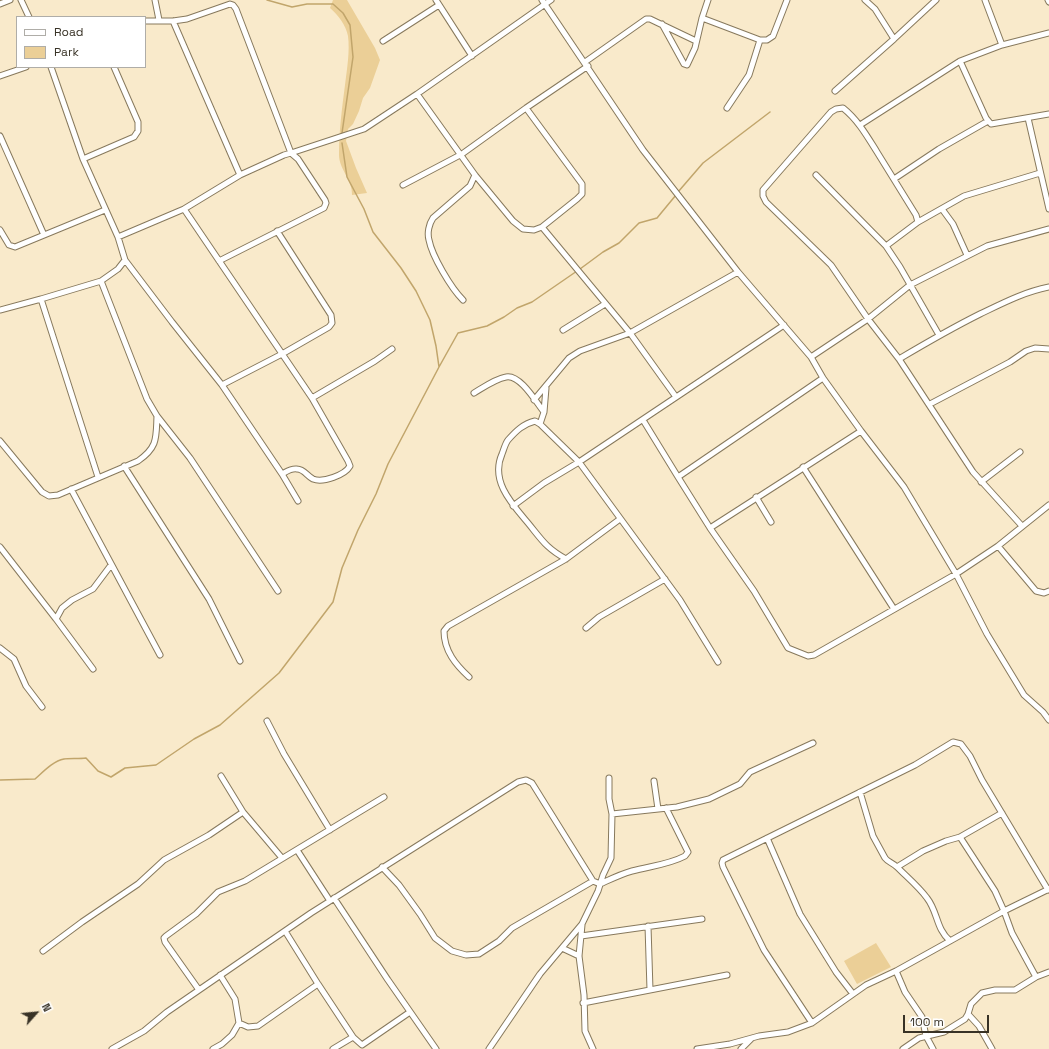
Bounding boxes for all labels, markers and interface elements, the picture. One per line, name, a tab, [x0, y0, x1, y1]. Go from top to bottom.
legend	[16, 16, 146, 68]
text: Road	[54, 24, 83, 40]
text: Park	[54, 44, 79, 60]
north arrow	[16, 993, 56, 1033]
text: N	[39, 1001, 55, 1014]
scale bar	[905, 1007, 991, 1033]
text: 100 m	[910, 1014, 944, 1030]

